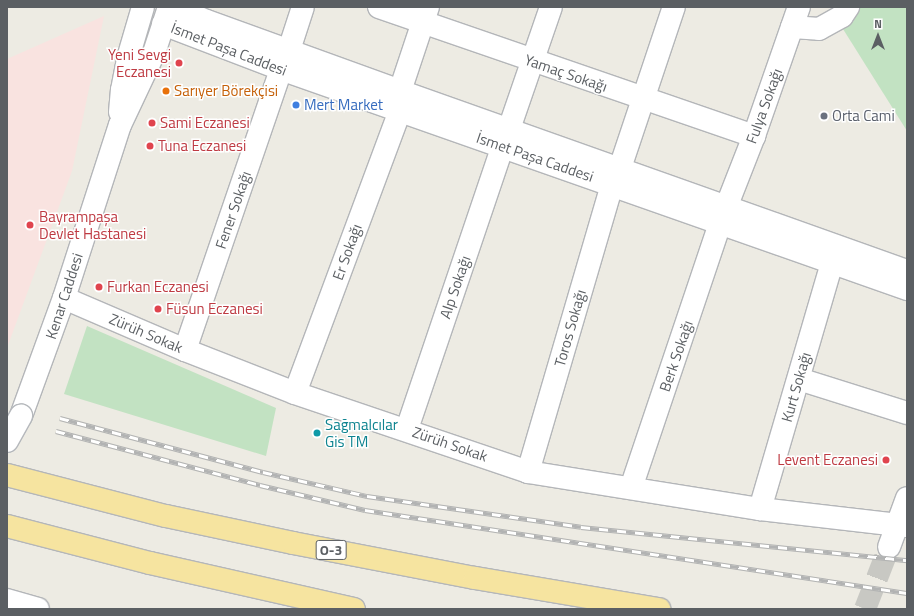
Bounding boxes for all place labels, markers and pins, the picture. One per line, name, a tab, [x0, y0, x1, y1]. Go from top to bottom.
place label: Yeni Sevgi Eczanesi	[108, 45, 171, 80]
marker: Yeni Sevgi Eczanesi	[174, 58, 184, 68]
place label: Sarıyer Börekçisi	[174, 82, 278, 100]
marker: Sarıyer Börekçisi	[161, 86, 171, 96]
place label: Mert Market	[304, 96, 383, 114]
marker: Mert Market	[291, 100, 301, 110]
place label: Orta Cami	[832, 107, 895, 125]
marker: Orta Cami	[819, 111, 829, 121]
place label: Sami Eczanesi	[160, 114, 250, 132]
marker: Sami Eczanesi	[147, 118, 157, 128]
place label: Tuna Eczanesi	[158, 137, 246, 155]
marker: Tuna Eczanesi	[145, 141, 155, 151]
place label: Bayrampaşa Devlet Hastanesi	[39, 207, 146, 242]
marker: Bayrampaşa Devlet Hastanesi	[24, 219, 36, 231]
place label: Furkan Eczanesi	[107, 278, 209, 296]
marker: Furkan Eczanesi	[94, 282, 104, 292]
place label: Füsun Eczanesi	[166, 300, 263, 318]
marker: Füsun Eczanesi	[153, 304, 163, 314]
place label: Sağmalcılar Gis TM	[325, 415, 398, 450]
marker: Sağmalcılar Gis TM	[312, 428, 322, 438]
place label: Levent Eczanesi	[777, 451, 878, 469]
marker: Levent Eczanesi	[881, 455, 891, 465]

